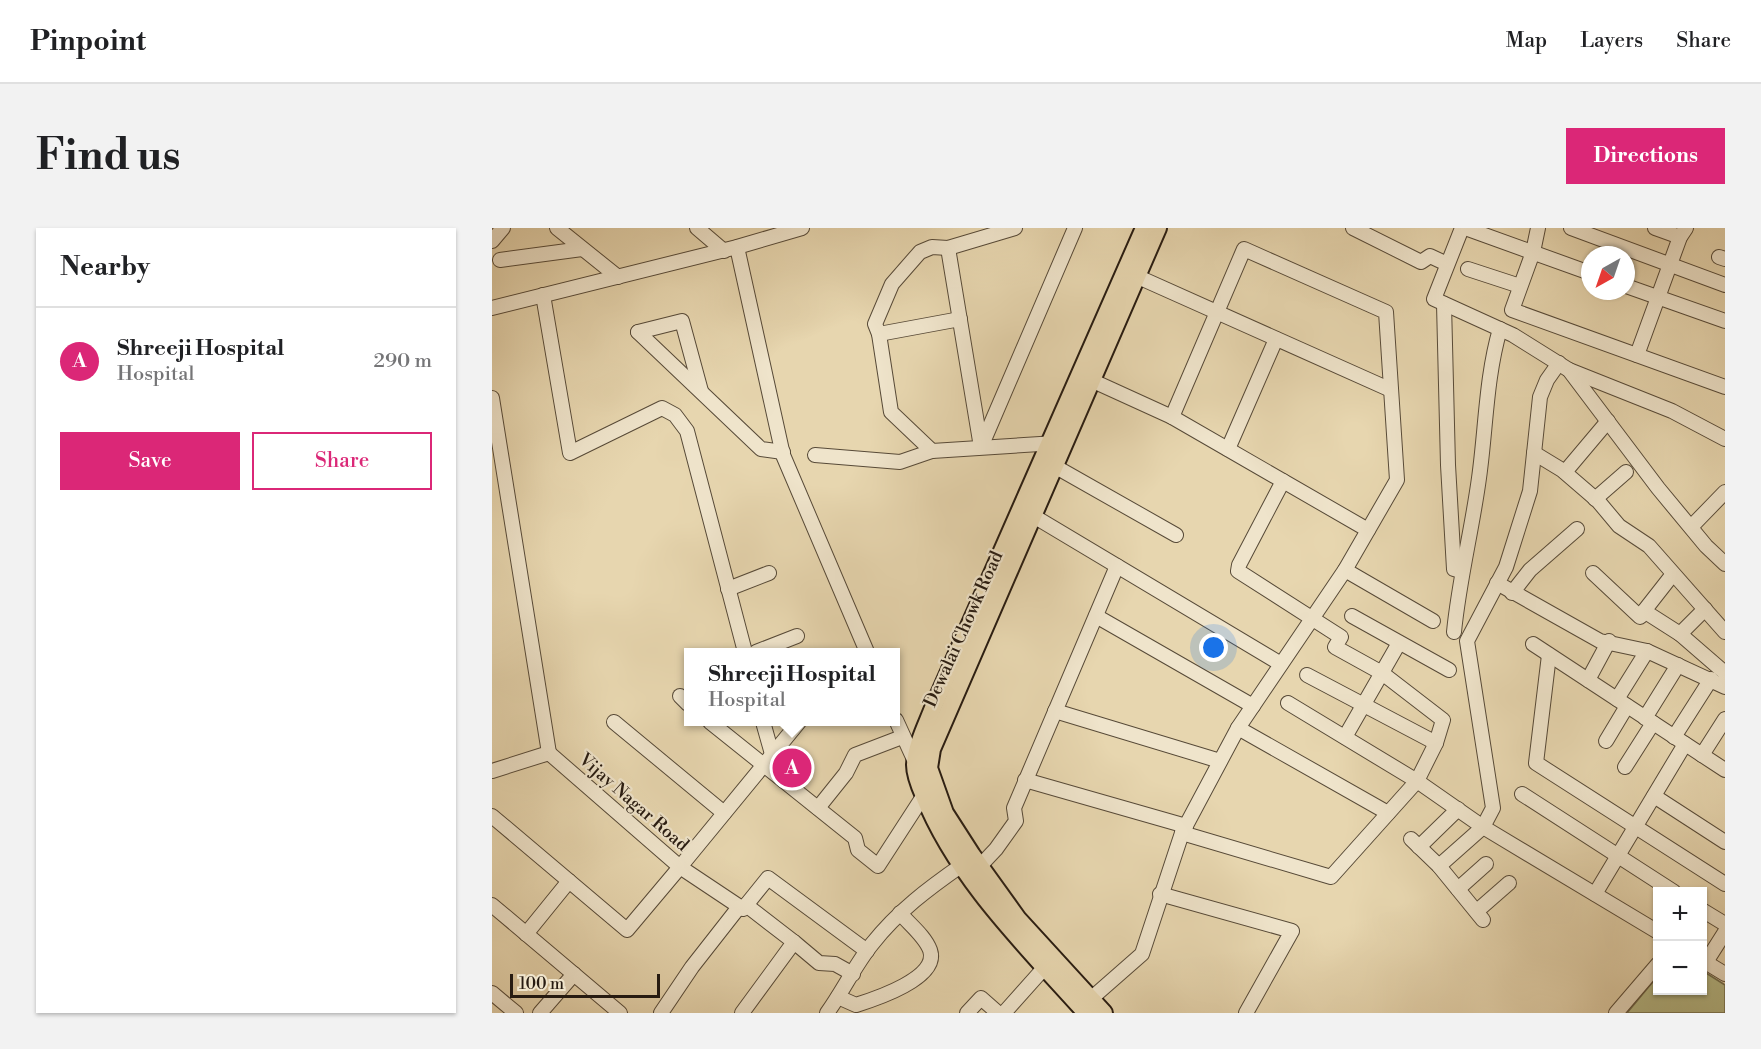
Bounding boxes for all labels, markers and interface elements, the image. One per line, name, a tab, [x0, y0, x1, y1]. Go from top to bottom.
text: Pinpoint	[30, 24, 146, 59]
text: Map	[1506, 28, 1547, 54]
text: Layers	[1580, 28, 1643, 54]
text: Share	[1676, 28, 1731, 54]
button: Directions	[1566, 128, 1725, 184]
text: Find us	[36, 130, 180, 183]
north arrow	[1581, 246, 1635, 300]
text: Nearby	[60, 251, 150, 283]
text: Shreeji Hospital	[117, 335, 284, 362]
text: A	[72, 349, 87, 374]
text: 290 m	[374, 349, 432, 374]
text: Hospital	[117, 362, 194, 387]
button: Save	[60, 432, 240, 490]
button: Share	[252, 432, 432, 490]
street label: Dewalai Chowk Road	[919, 547, 1009, 711]
your location	[1199, 633, 1228, 662]
popup	[684, 648, 900, 726]
text: Shreeji Hospital	[708, 661, 876, 688]
text: Hospital	[708, 688, 786, 713]
pin: A	[772, 746, 812, 790]
street label: Vijay Nagar Road	[573, 748, 694, 857]
map controls	[1653, 887, 1707, 995]
button: +	[1653, 887, 1707, 941]
button: −	[1653, 941, 1707, 995]
scale bar	[510, 971, 660, 998]
text: 100 m	[519, 974, 564, 994]

